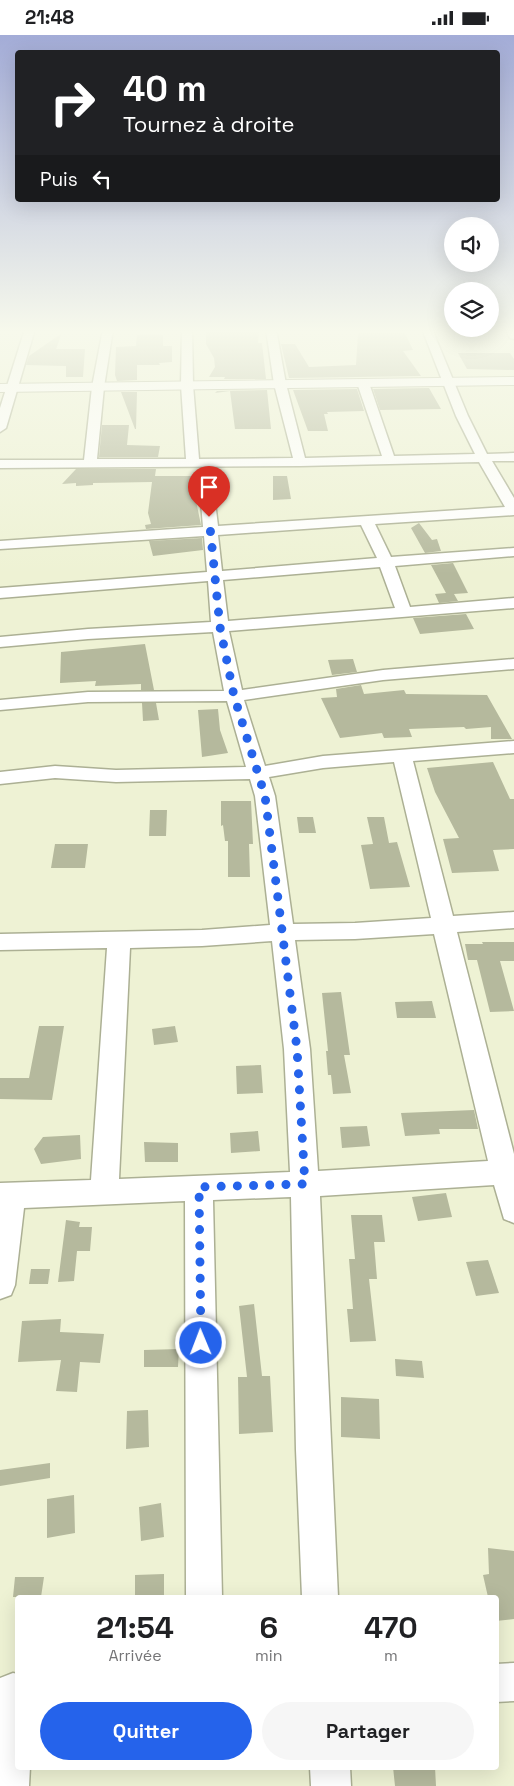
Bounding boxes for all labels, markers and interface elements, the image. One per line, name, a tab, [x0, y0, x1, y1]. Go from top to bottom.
text: 21:48	[25, 5, 74, 30]
text: 40 m	[123, 67, 207, 111]
icon: right	[40, 70, 105, 135]
text: Tournez à droite	[123, 110, 294, 138]
icon: left	[88, 165, 116, 193]
text: Puis	[40, 167, 78, 192]
map controls	[444, 217, 499, 337]
button: sound	[444, 217, 499, 272]
button: layers	[444, 282, 499, 337]
pin	[188, 466, 230, 517]
icon: arrive	[195, 473, 223, 501]
position arrow	[174, 1316, 226, 1368]
text: 21:54	[96, 1608, 174, 1647]
text: 6	[260, 1608, 278, 1647]
text: 470	[364, 1608, 418, 1647]
text: Arrivée	[108, 1645, 162, 1666]
text: min	[255, 1645, 283, 1666]
text: m	[384, 1645, 398, 1666]
button: Quitter	[40, 1702, 252, 1760]
button: Partager	[262, 1702, 474, 1760]

